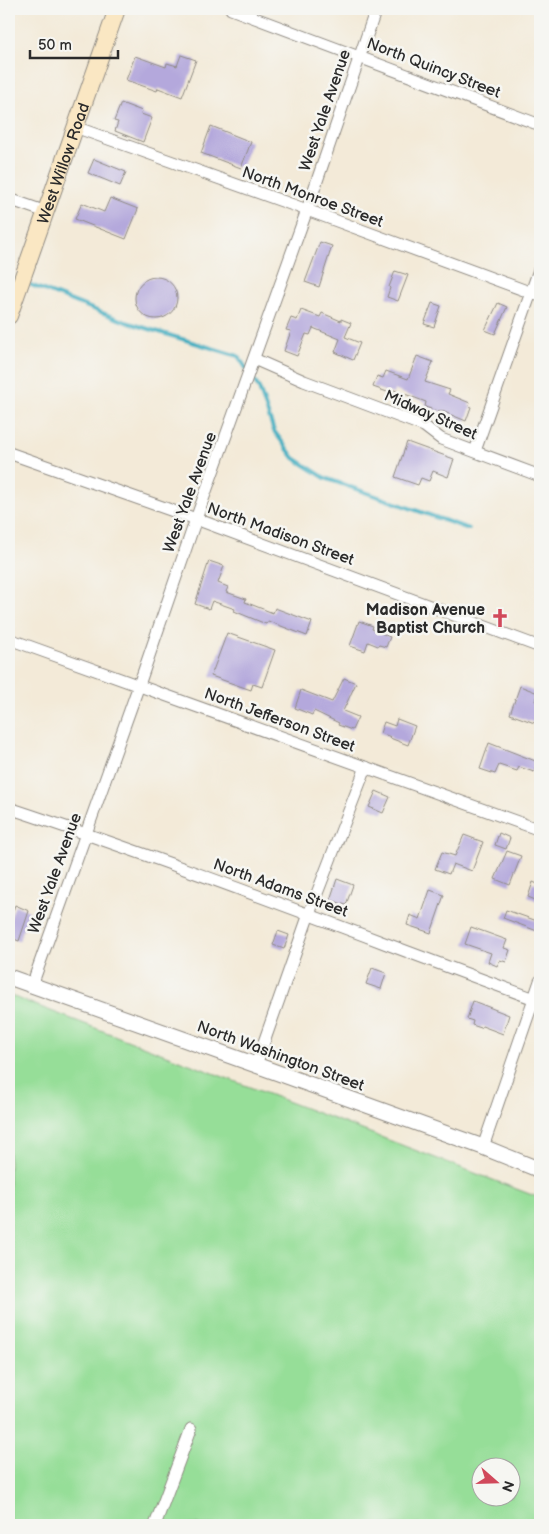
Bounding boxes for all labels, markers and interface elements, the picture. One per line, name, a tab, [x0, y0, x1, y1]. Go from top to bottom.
scale bar	[30, 28, 118, 60]
street label: North Quincy Street	[364, 34, 503, 103]
text: 50 m	[38, 36, 72, 55]
street label: West Yale Avenue	[296, 47, 355, 174]
street label: West Willow Road	[34, 101, 94, 227]
street label: North Monroe Street	[239, 163, 386, 232]
street label: Midway Street	[381, 386, 480, 444]
street label: West Yale Avenue	[160, 429, 221, 556]
street label: North Madison Street	[204, 499, 357, 570]
place label: Madison Avenue Baptist Church	[366, 601, 485, 638]
church icon: Madison Avenue Baptist Church	[489, 607, 511, 629]
street label: North Jefferson Street	[201, 684, 358, 757]
street label: West Yale Avenue	[25, 810, 86, 937]
street label: North Adams Street	[211, 855, 350, 922]
street label: North Washington Street	[194, 1017, 367, 1096]
north arrow	[472, 1456, 522, 1506]
text: N	[498, 1478, 518, 1494]

